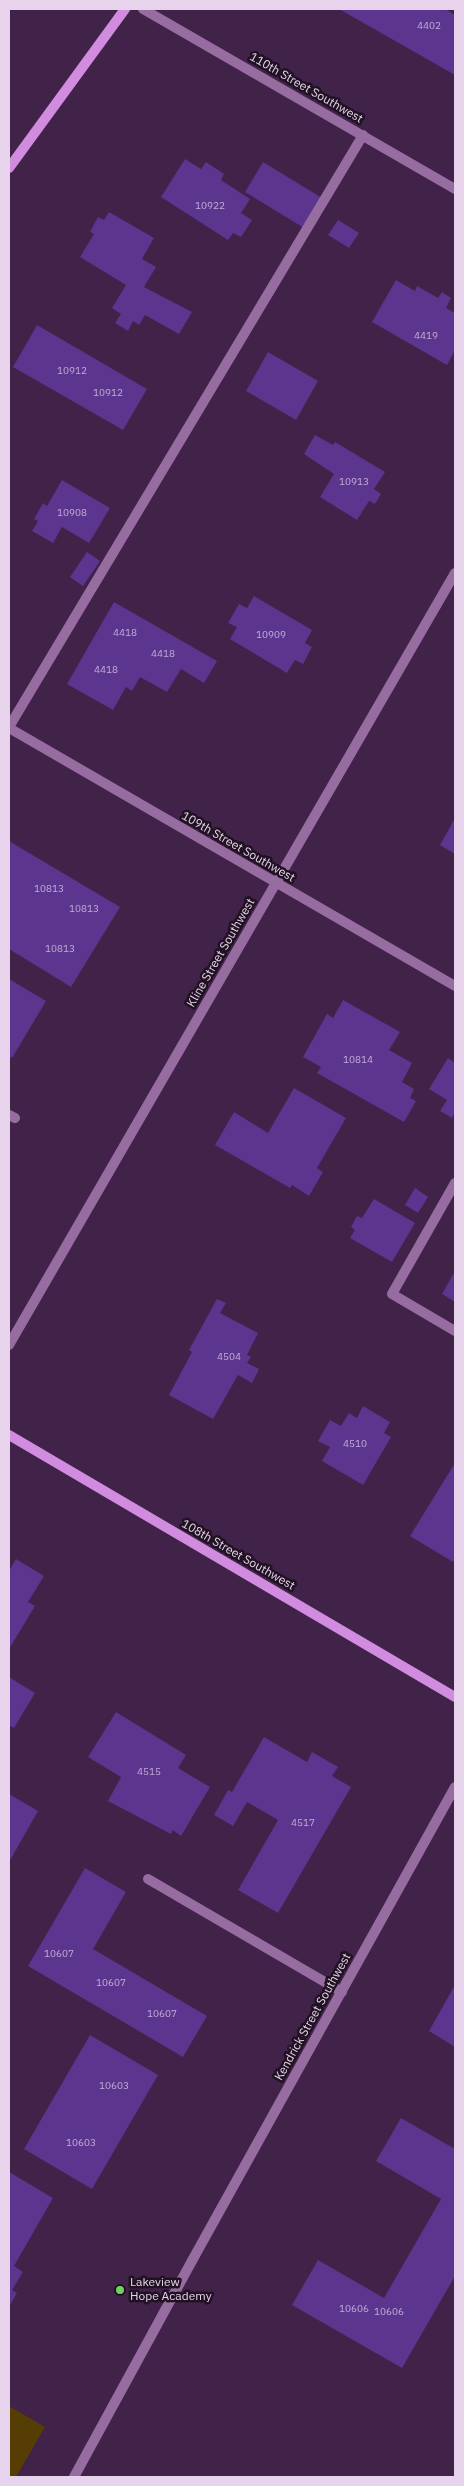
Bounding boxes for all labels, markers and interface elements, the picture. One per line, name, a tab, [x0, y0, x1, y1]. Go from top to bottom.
house number: 4402	[417, 20, 441, 32]
street label: 110th Street Southwest	[247, 50, 365, 126]
house number: 10922	[195, 200, 225, 212]
house number: 4419	[414, 330, 438, 342]
house number: 10912	[57, 365, 87, 377]
house number: 10912	[93, 387, 123, 399]
house number: 10913	[339, 476, 369, 488]
house number: 10908	[57, 507, 87, 519]
house number: 4418	[113, 627, 137, 639]
house number: 10909	[256, 629, 286, 641]
house number: 4418	[151, 648, 175, 660]
house number: 4418	[94, 664, 118, 676]
street label: 109th Street Southwest	[179, 809, 297, 885]
house number: 10813	[34, 883, 64, 895]
street label: Kline Street Southwest	[184, 896, 258, 1010]
house number: 10813	[69, 903, 99, 915]
house number: 10813	[45, 943, 75, 955]
house number: 10814	[343, 1054, 373, 1066]
house number: 4504	[217, 1351, 241, 1363]
house number: 4510	[343, 1438, 367, 1450]
street label: 108th Street Southwest	[179, 1517, 297, 1593]
house number: 4515	[137, 1766, 161, 1778]
house number: 4517	[291, 1817, 315, 1829]
house number: 10607	[44, 1948, 74, 1960]
street label: Kendrick Street Southwest	[272, 1951, 354, 2083]
house number: 10607	[96, 1977, 126, 1989]
house number: 10607	[147, 2008, 177, 2020]
house number: 10603	[99, 2080, 129, 2092]
house number: 10603	[66, 2137, 96, 2149]
place label: Lakeview Hope Academy	[130, 2276, 212, 2304]
marker: Lakeview Hope Academy	[114, 2284, 126, 2296]
house number: 10606	[339, 2303, 369, 2315]
house number: 10606	[374, 2306, 404, 2318]

